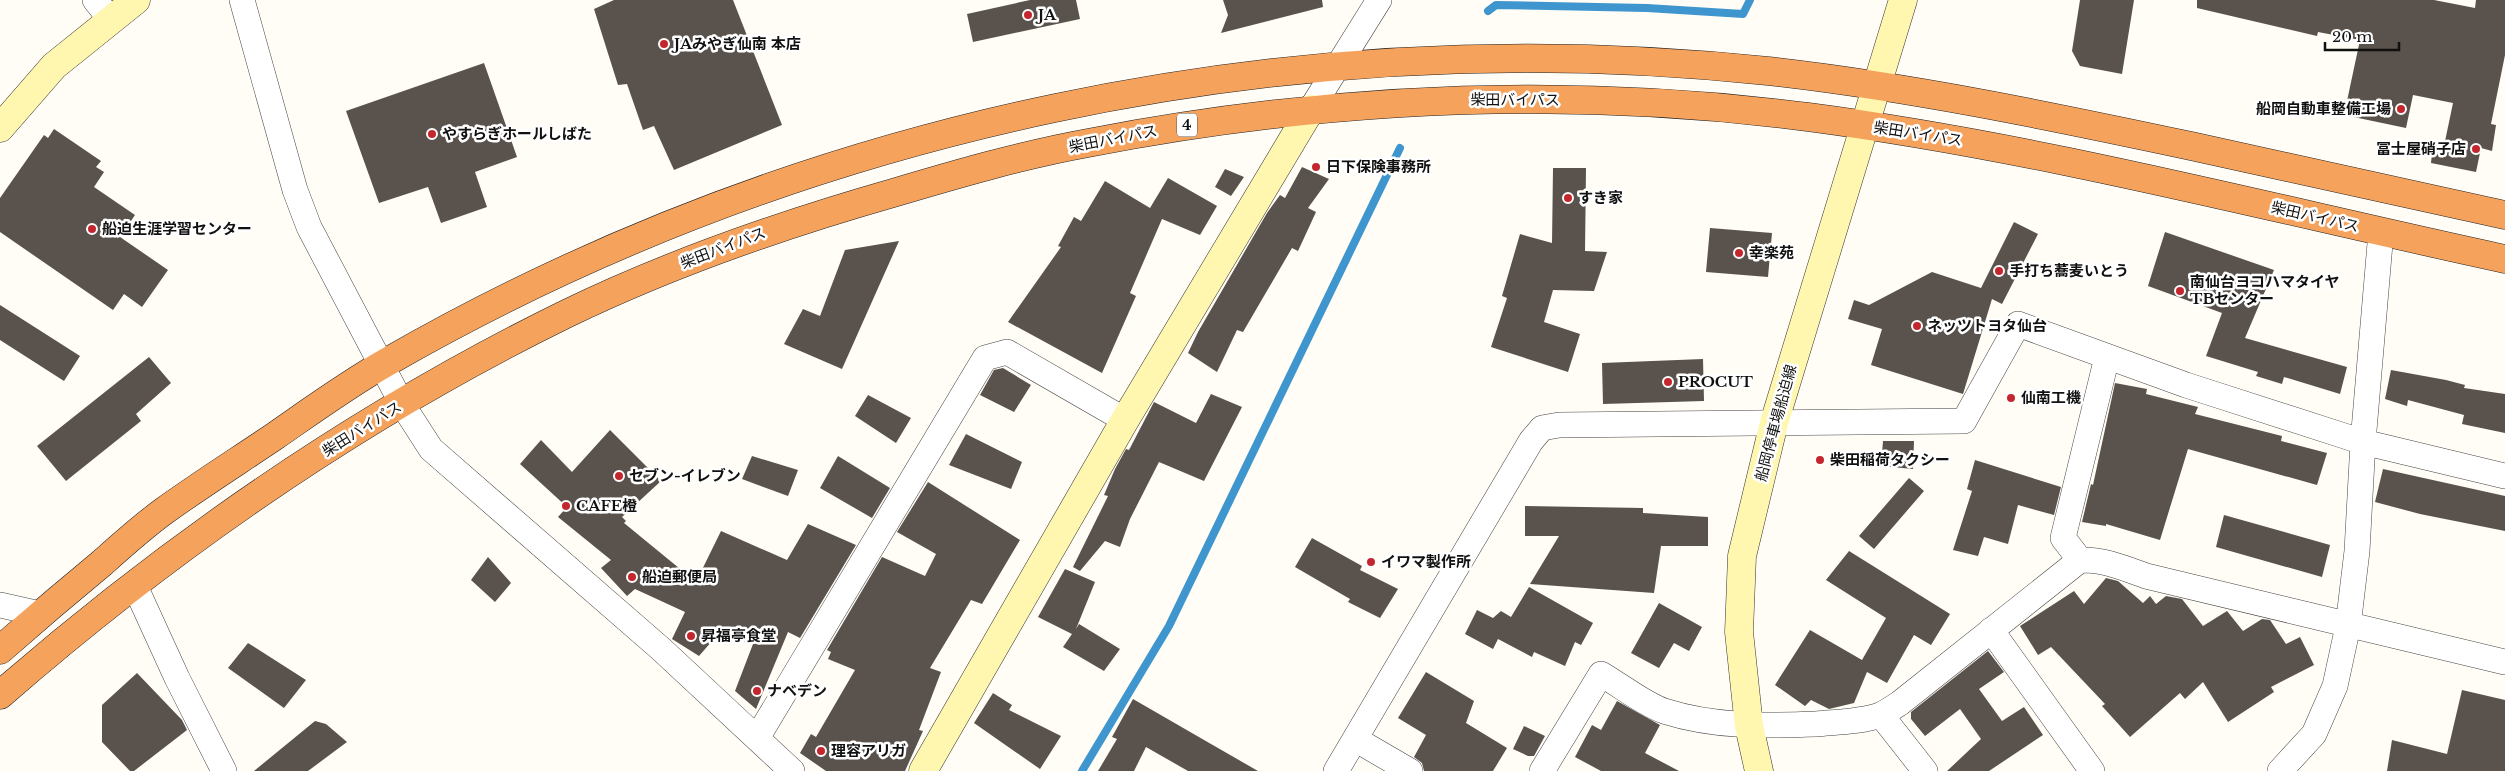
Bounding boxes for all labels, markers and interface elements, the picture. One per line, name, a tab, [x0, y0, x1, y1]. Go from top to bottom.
place label: JA	[1035, 5, 1057, 24]
marker: JA	[1022, 9, 1034, 21]
scale bar	[2325, 20, 2399, 52]
text: 20 m	[2332, 27, 2372, 46]
place label: JAみやぎ仙南 本店	[671, 34, 801, 53]
marker: JAみやぎ仙南 本店	[658, 38, 670, 50]
street label: 柴田バイパス	[1470, 90, 1560, 109]
place label: 船岡自動車整備工場	[2256, 99, 2391, 118]
marker: 船岡自動車整備工場	[2395, 103, 2407, 115]
road number: 4	[1177, 114, 1197, 136]
street label: 柴田バイパス	[1872, 117, 1964, 150]
street label: 柴田バイパス	[1067, 121, 1159, 156]
place label: やすらぎホールしばた	[442, 124, 592, 143]
marker: やすらぎホールしばた	[426, 128, 438, 140]
place label: 冨士屋硝子店	[2376, 139, 2466, 158]
marker: 冨士屋硝子店	[2470, 143, 2482, 155]
place label: 日下保険事務所	[1326, 157, 1431, 176]
marker: 日下保険事務所	[1310, 161, 1322, 173]
place label: すき家	[1578, 188, 1623, 207]
marker: すき家	[1562, 192, 1574, 204]
street label: 柴田バイパス	[2269, 197, 2361, 236]
place label: 船迫生涯学習センター	[102, 219, 252, 238]
marker: 船迫生涯学習センター	[86, 223, 98, 235]
street label: 柴田バイパス	[678, 223, 768, 272]
place label: 幸楽苑	[1749, 243, 1794, 262]
marker: 幸楽苑	[1733, 247, 1745, 259]
place label: 手打ち蕎麦いとう	[2009, 261, 2129, 280]
marker: 手打ち蕎麦いとう	[1993, 265, 2005, 277]
place label: 南仙台ヨコハマタイヤ TBセンター	[2190, 272, 2340, 308]
marker: 南仙台ヨコハマタイヤ TBセンター	[2174, 285, 2186, 297]
place label: ネッツトヨタ仙台	[1927, 316, 2047, 335]
marker: ネッツトヨタ仙台	[1911, 320, 1923, 332]
street label: 船岡停車場船迫線	[1751, 362, 1800, 483]
place label: PROCUT	[1678, 372, 1753, 391]
marker: PROCUT	[1662, 376, 1674, 388]
place label: 仙南工機	[2021, 388, 2081, 407]
marker: 仙南工機	[2005, 392, 2017, 404]
street label: 柴田バイパス	[319, 397, 405, 460]
place label: 柴田稲荷タクシー	[1830, 450, 1950, 469]
marker: 柴田稲荷タクシー	[1814, 454, 1826, 466]
place label: セブン-イレブン	[629, 466, 741, 485]
marker: セブン-イレブン	[613, 470, 625, 482]
place label: CAFE橙	[576, 496, 637, 515]
marker: CAFE橙	[560, 500, 572, 512]
place label: イワマ製作所	[1381, 552, 1471, 571]
marker: イワマ製作所	[1365, 556, 1377, 568]
place label: 船迫郵便局	[642, 567, 717, 586]
marker: 船迫郵便局	[626, 571, 638, 583]
place label: 昇福亭食堂	[701, 626, 776, 645]
marker: 昇福亭食堂	[685, 630, 697, 642]
place label: ナベデン	[767, 681, 827, 700]
marker: ナベデン	[751, 685, 763, 697]
place label: 理容アリガ	[831, 741, 906, 760]
marker: 理容アリガ	[815, 745, 827, 757]

